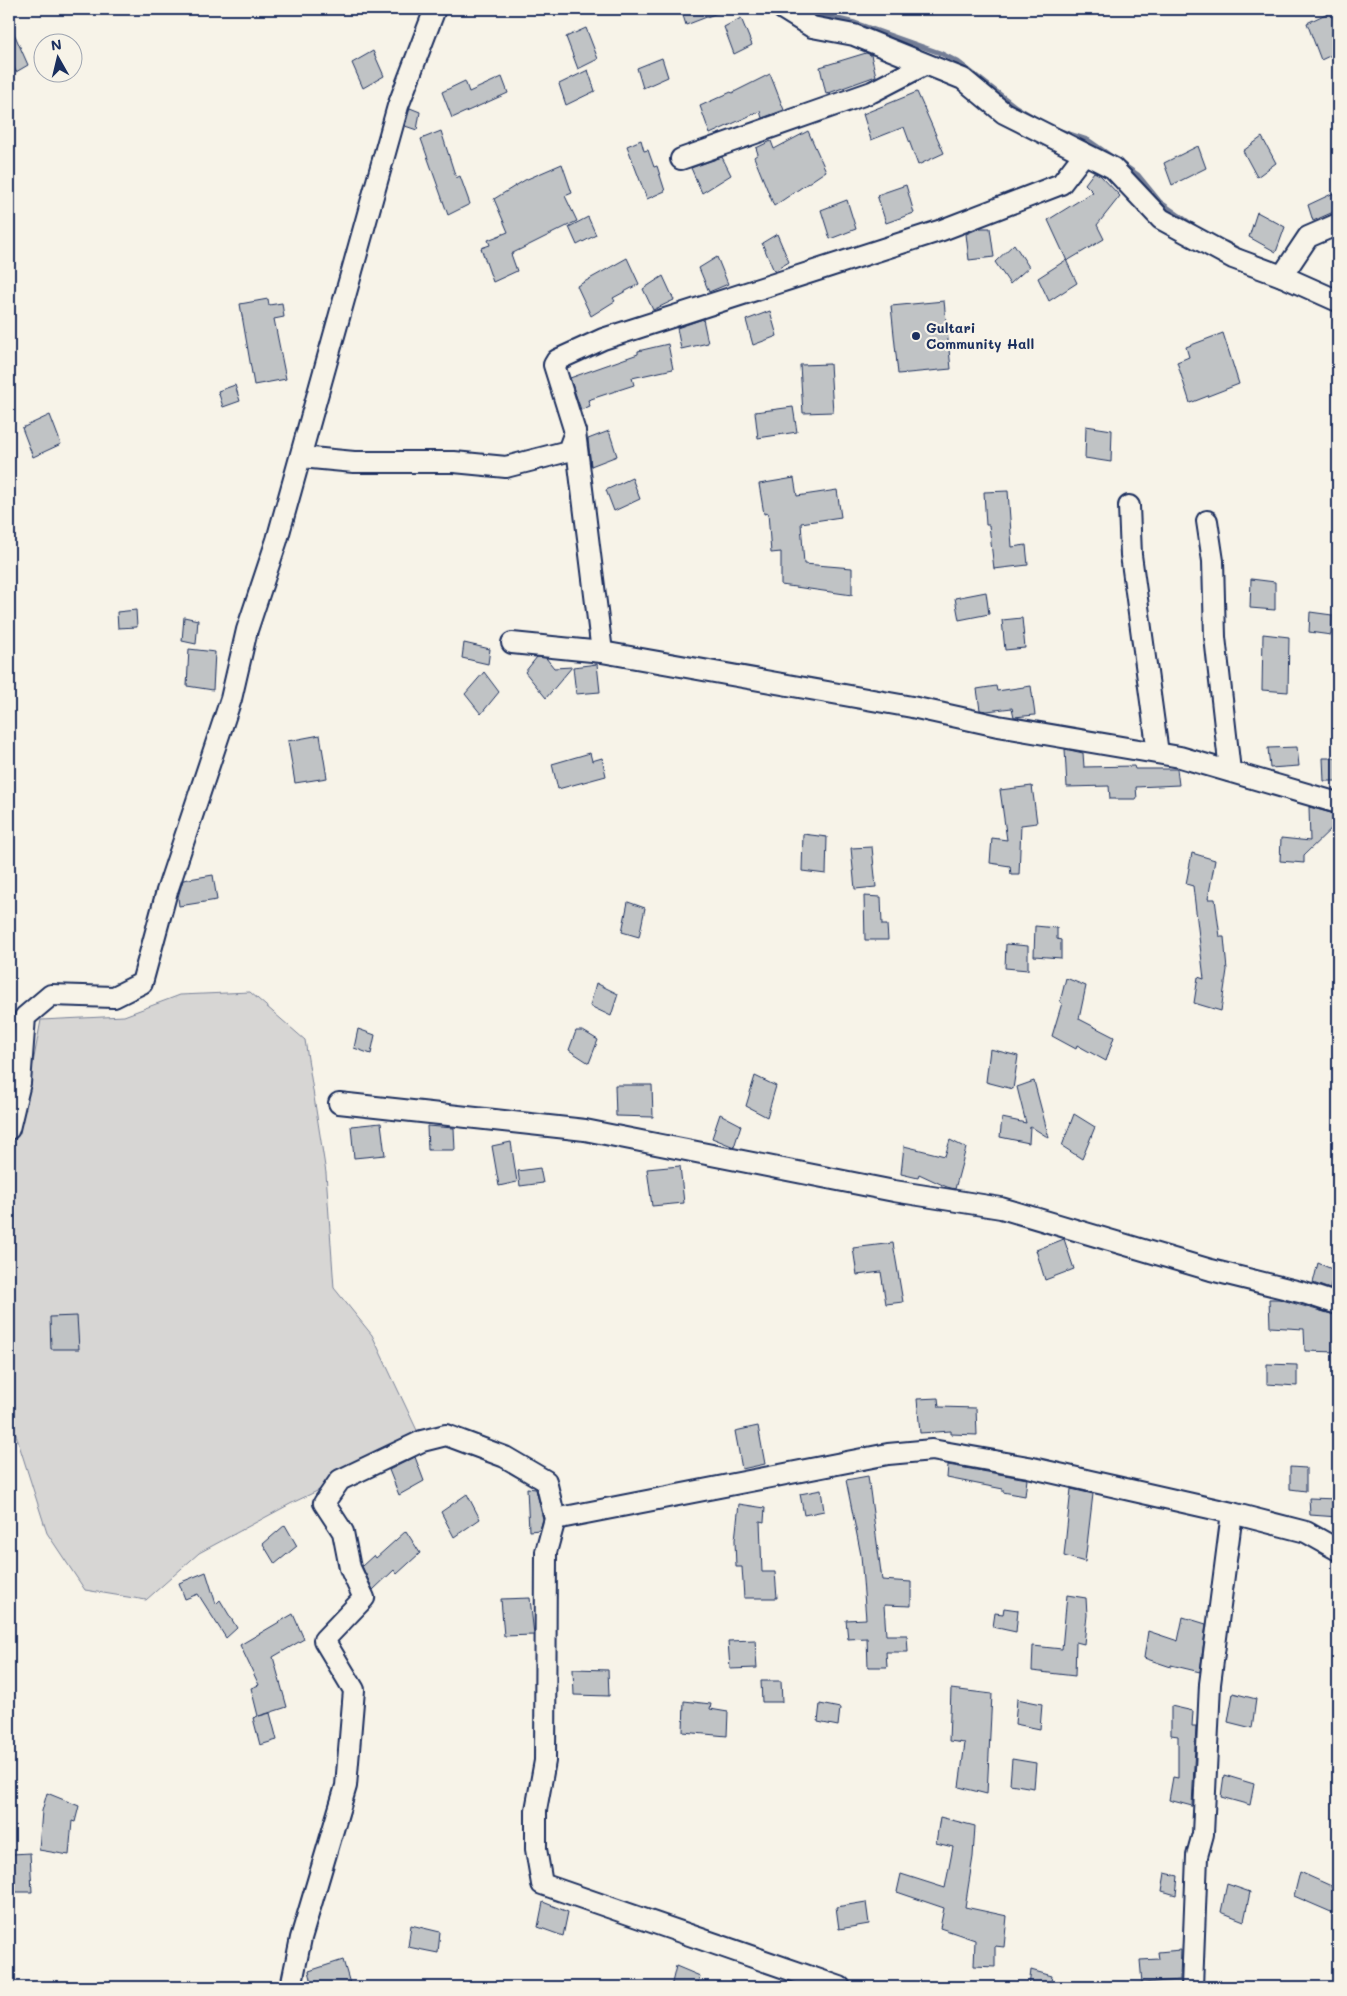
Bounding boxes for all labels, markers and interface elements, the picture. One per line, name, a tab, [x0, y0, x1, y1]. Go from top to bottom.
north arrow	[32, 32, 82, 82]
text: N	[50, 34, 63, 55]
place label: Gultari Community Hall	[926, 318, 1034, 353]
marker: Gultari Community Hall	[910, 330, 922, 342]

